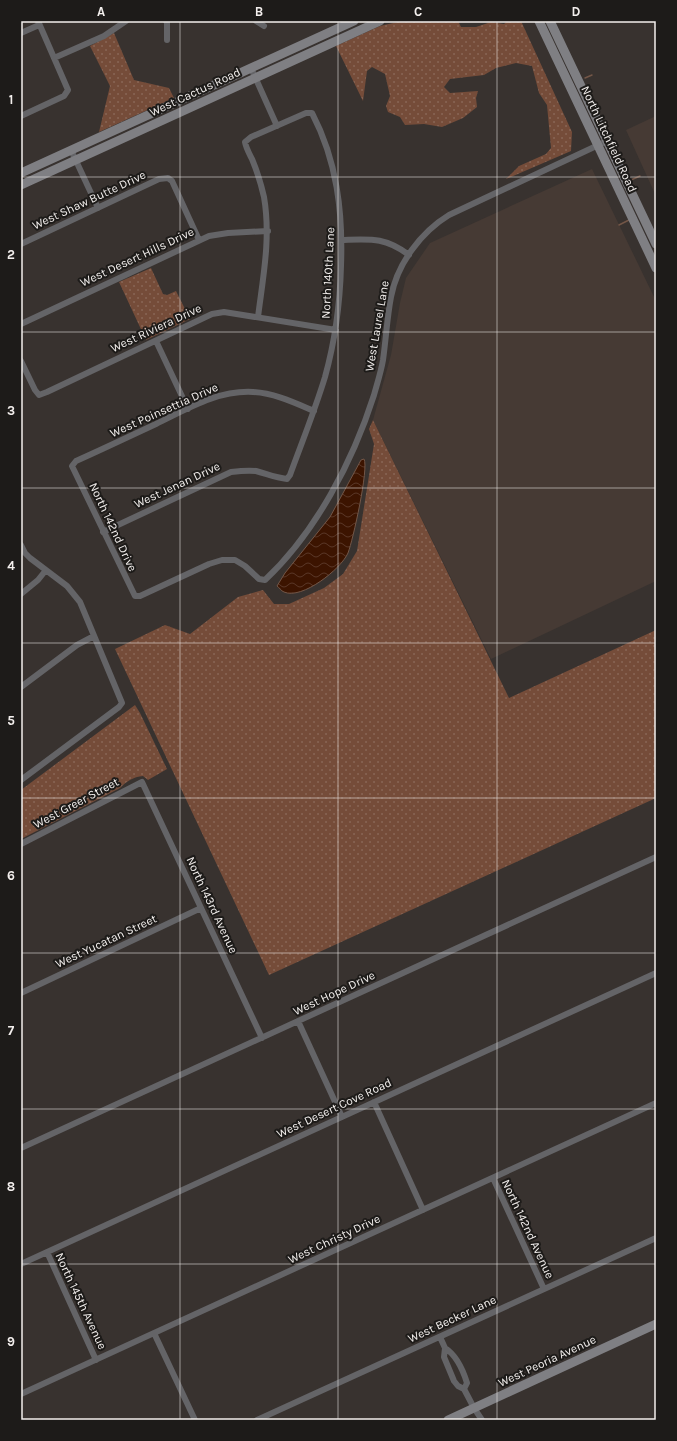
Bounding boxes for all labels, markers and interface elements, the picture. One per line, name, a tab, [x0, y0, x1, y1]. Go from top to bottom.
text: A	[97, 4, 105, 19]
text: B	[255, 4, 263, 19]
text: C	[414, 4, 422, 19]
text: D	[572, 4, 581, 19]
street label: West Cactus Road	[147, 65, 243, 119]
street label: North Litchfield Road	[578, 84, 640, 194]
text: 1	[9, 92, 13, 107]
street label: West Shaw Butte Drive	[30, 168, 148, 232]
street label: West Desert Hills Drive	[78, 224, 196, 290]
street label: North 140th Lane	[319, 227, 337, 319]
text: 2	[7, 247, 15, 262]
street label: West Laurel Lane	[362, 279, 392, 373]
street label: West Riviera Drive	[108, 301, 204, 355]
street label: West Poinsettia Drive	[108, 380, 220, 440]
text: 3	[7, 403, 15, 418]
street label: West Jenan Drive	[132, 459, 222, 511]
street label: North 142nd Drive	[86, 480, 140, 574]
text: 4	[7, 558, 15, 573]
text: 5	[7, 713, 15, 728]
street label: West Greer Street	[31, 774, 122, 831]
street label: North 143rd Avenue	[183, 854, 241, 956]
text: 6	[7, 868, 15, 883]
street label: West Yucatan Street	[53, 911, 159, 971]
street label: West Hope Drive	[291, 968, 377, 1018]
text: 7	[8, 1023, 15, 1038]
street label: West Desert Cove Road	[274, 1075, 394, 1141]
street label: North 142nd Avenue	[499, 1177, 557, 1281]
text: 8	[7, 1179, 15, 1194]
street label: West Christy Drive	[286, 1212, 382, 1266]
street label: North 145th Avenue	[52, 1250, 110, 1352]
street label: West Becker Lane	[406, 1292, 498, 1346]
street label: West Peoria Avenue	[496, 1332, 598, 1390]
text: 9	[7, 1334, 15, 1349]

